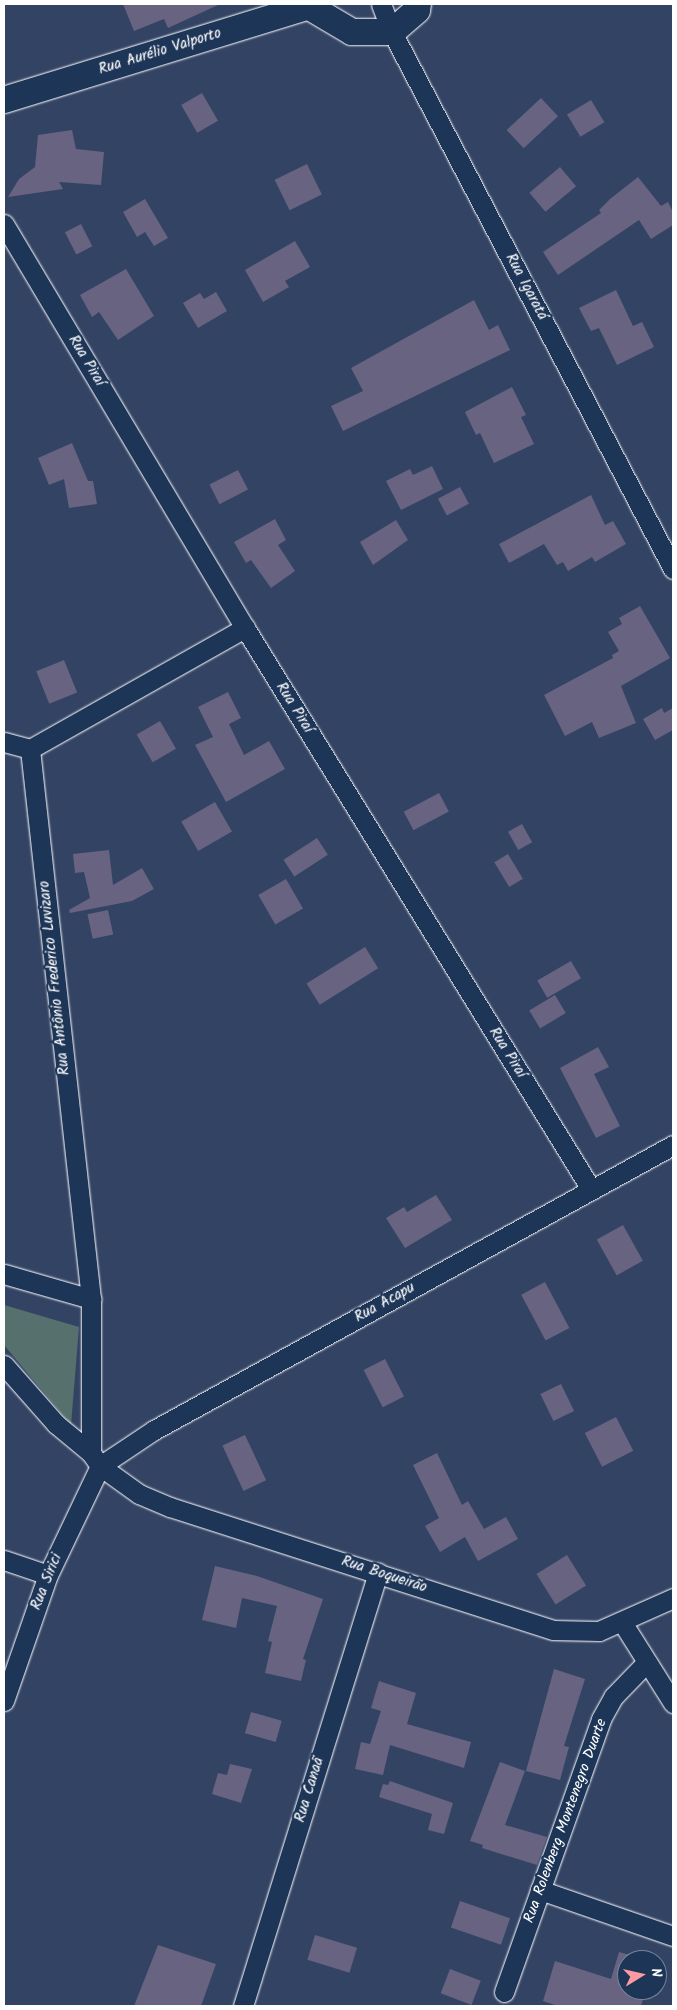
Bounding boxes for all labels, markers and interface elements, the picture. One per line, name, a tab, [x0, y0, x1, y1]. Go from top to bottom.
street label: Rua Aurélio Valporto	[97, 25, 223, 79]
street label: Rua Igaratá	[501, 251, 551, 323]
street label: Rua Piraí	[64, 332, 108, 390]
street label: Rua Piraí	[271, 679, 317, 737]
street label: Rua Antônio Frederico Luvizaro	[36, 880, 74, 1076]
street label: Rua Piraí	[484, 1024, 530, 1082]
street label: Rua Acapu	[352, 1279, 418, 1327]
street label: Rua Sirici	[28, 1551, 66, 1613]
street label: Rua Boqueirão	[339, 1553, 429, 1597]
street label: Rua Rolenberg Montenegro Duarte	[521, 1716, 611, 1926]
street label: Rua Canaã	[292, 1755, 328, 1825]
north arrow	[617, 1950, 667, 2000]
text: N	[644, 1967, 667, 1979]

